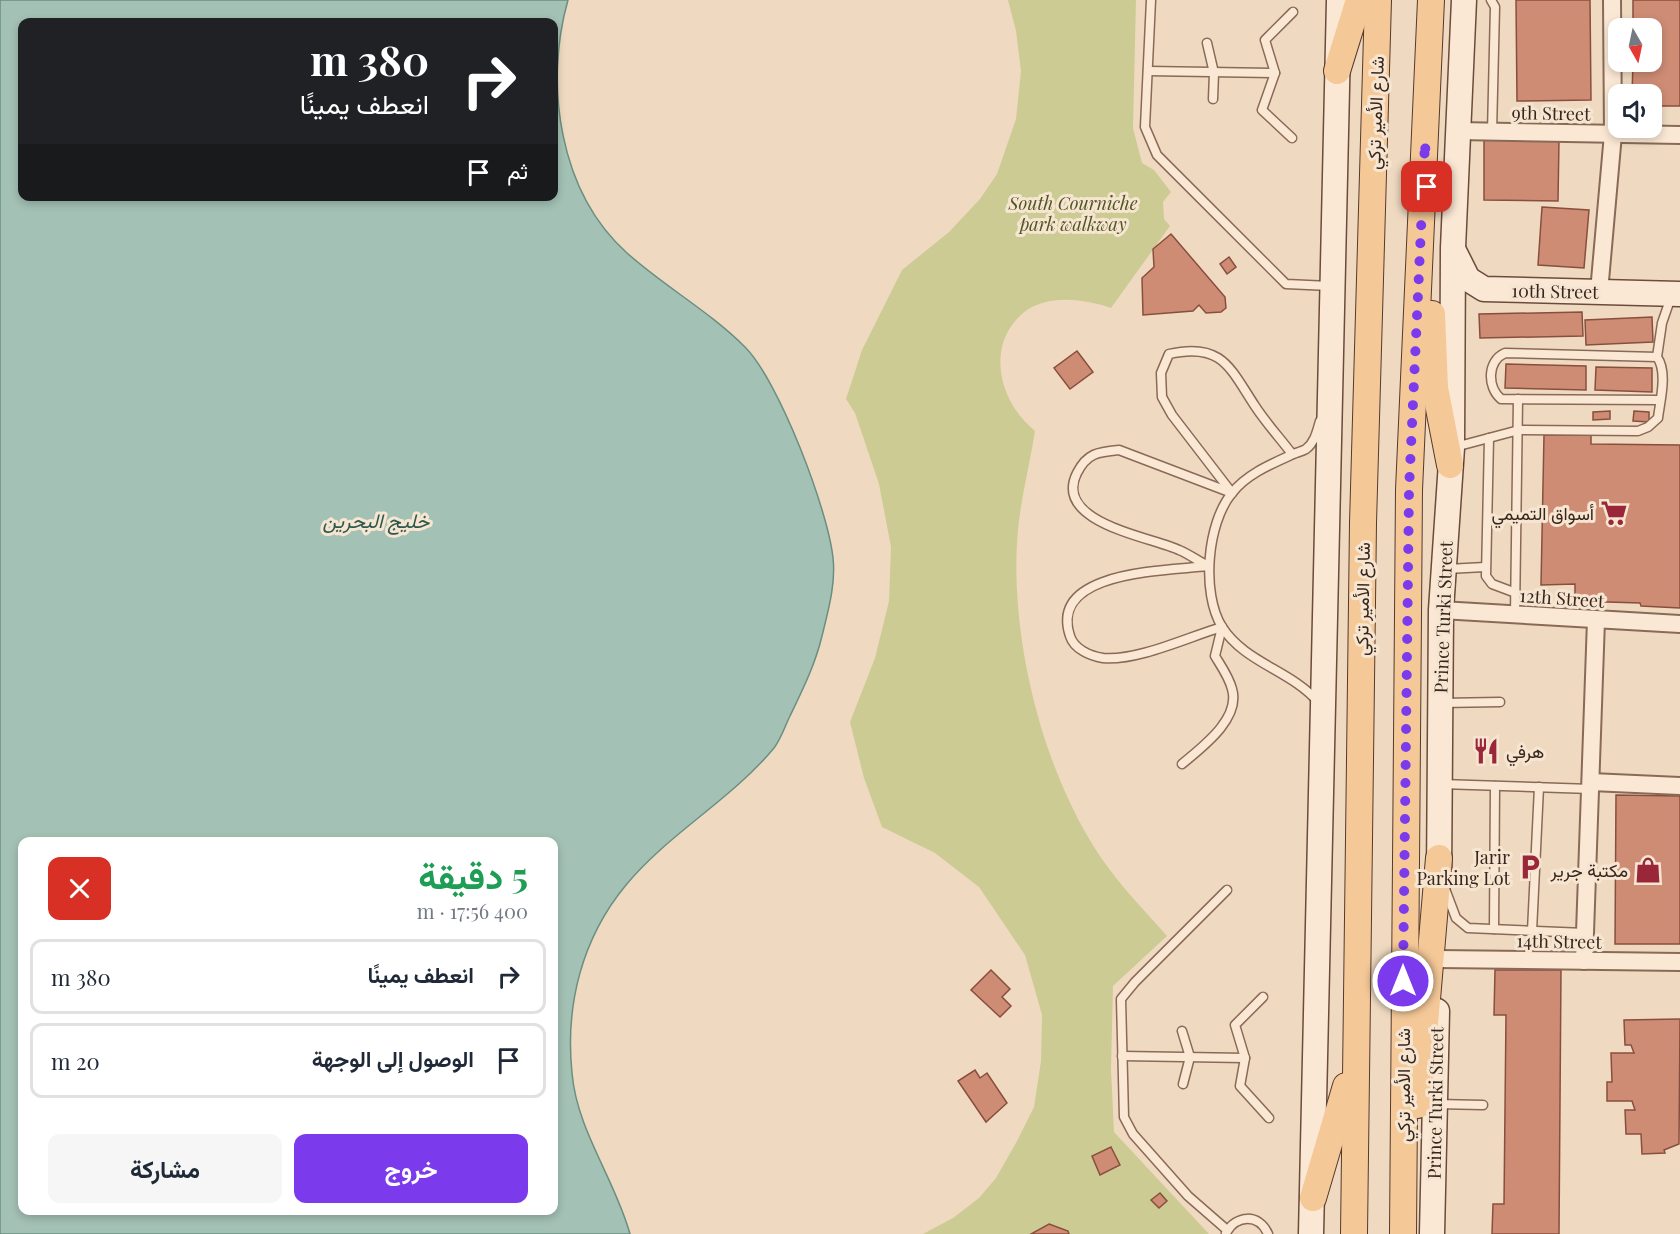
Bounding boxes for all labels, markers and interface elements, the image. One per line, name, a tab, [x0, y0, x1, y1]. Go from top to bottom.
north arrow	[1608, 18, 1662, 72]
map controls	[1608, 18, 1662, 138]
text: 380 m	[310, 31, 429, 87]
icon: right	[450, 42, 528, 120]
street label: شارع الأمير تركي	[1361, 56, 1393, 170]
button: sound	[1608, 84, 1662, 138]
text: انعطف يمينًا	[300, 85, 429, 121]
street label: 9th Street	[1511, 100, 1591, 126]
text: ثم	[507, 155, 528, 185]
icon: arrive	[462, 156, 495, 189]
pin	[1401, 161, 1452, 212]
icon: arrive	[1410, 170, 1443, 203]
park label: South Courniche park walkway	[1008, 191, 1138, 236]
street label: 10th Street	[1511, 278, 1599, 304]
supermarket icon: أسواق التميمي	[1599, 498, 1629, 528]
place label: أسواق التميمي	[1492, 501, 1594, 529]
water label: خليج البحرين	[323, 506, 430, 535]
street label: Prince Turki Street	[1428, 540, 1458, 694]
street label: شارع الأمير تركي	[1349, 542, 1379, 656]
street label: 12th Street	[1519, 583, 1606, 613]
restaurant icon: هرفي	[1471, 736, 1501, 766]
place label: هرفي	[1506, 739, 1544, 767]
place label: Jarir Parking Lot	[1416, 845, 1511, 890]
text: 5 دقيقة	[418, 850, 528, 898]
parking icon: Jarir Parking Lot	[1515, 852, 1545, 882]
shop icon: مكتبة جرير	[1633, 855, 1663, 885]
button: close	[48, 857, 111, 920]
place label: مكتبة جرير	[1550, 858, 1628, 882]
text: 400 m · 17:56	[417, 897, 528, 924]
street label: 14th Street	[1516, 928, 1602, 954]
position arrow	[1371, 949, 1435, 1013]
text: انعطف يمينًا	[367, 959, 474, 989]
icon: right	[492, 960, 525, 993]
text: 380 m	[51, 962, 111, 992]
street label: Prince Turki Street	[1422, 1026, 1448, 1179]
street label: شارع الأمير تركي	[1391, 1028, 1419, 1142]
text: الوصول إلى الوجهة	[312, 1043, 474, 1073]
icon: arrive	[492, 1044, 525, 1077]
text: 20 m	[51, 1046, 100, 1076]
button: مشاركة	[48, 1134, 282, 1203]
button: خروج	[294, 1134, 528, 1203]

